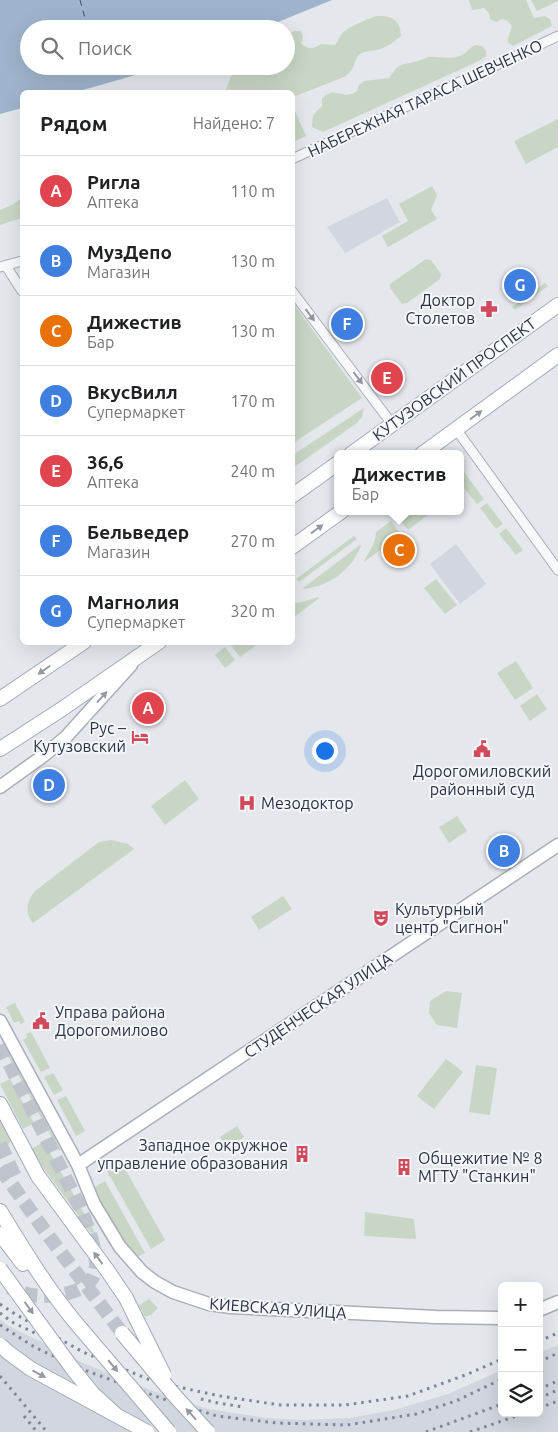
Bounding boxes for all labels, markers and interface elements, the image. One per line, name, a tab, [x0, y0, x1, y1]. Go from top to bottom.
search box	[20, 20, 295, 75]
icon: search	[38, 34, 66, 62]
street label: НАБЕРЕЖНАЯ ТАРАСА ШЕВЧЕНКО	[305, 36, 545, 160]
text: Поиск	[78, 37, 132, 59]
text: Рядом	[40, 111, 108, 135]
text: Найдено: 7	[193, 114, 275, 132]
text: Ригла	[87, 171, 141, 193]
text: A	[50, 182, 62, 200]
text: 110 m	[230, 182, 275, 200]
text: Аптека	[87, 193, 139, 211]
text: МузДепо	[87, 241, 172, 263]
text: B	[51, 252, 61, 270]
text: 130 m	[230, 252, 275, 270]
text: Магазин	[87, 263, 150, 281]
pin: G	[504, 266, 536, 304]
place label: Доктор Столетов	[406, 291, 475, 327]
pharmacy icon: Доктор Столетов	[479, 299, 499, 319]
pin: F	[331, 305, 363, 343]
one-way arrow	[305, 308, 316, 321]
text: Дижестив	[87, 311, 182, 333]
street label: КУТУЗОВСКИЙ ПРОСПЕКТ	[368, 313, 539, 444]
text: C	[51, 322, 61, 340]
text: 130 m	[230, 322, 275, 340]
text: Бар	[87, 333, 114, 351]
pin: E	[371, 359, 403, 397]
one-way arrow	[352, 371, 363, 384]
text: ВкусВилл	[87, 381, 178, 403]
text: D	[50, 392, 62, 410]
text: 170 m	[230, 392, 275, 410]
text: Супермаркет	[87, 403, 185, 421]
one-way arrow	[469, 410, 483, 420]
popup	[334, 450, 464, 515]
text: 36,6	[87, 451, 124, 473]
text: E	[51, 462, 61, 480]
text: 240 m	[230, 462, 275, 480]
text: Дижестив	[352, 463, 446, 485]
text: Аптека	[87, 473, 139, 491]
text: Бар	[352, 485, 379, 503]
text: Бельведер	[87, 521, 189, 543]
one-way arrow	[311, 524, 324, 534]
pin: C	[383, 531, 415, 569]
text: F	[52, 532, 61, 550]
text: 270 m	[230, 532, 275, 550]
text: Магазин	[87, 543, 150, 561]
text: Магнолия	[87, 591, 180, 613]
text: G	[50, 602, 62, 620]
text: 320 m	[230, 602, 275, 620]
text: Супермаркет	[87, 613, 185, 631]
one-way arrow	[37, 665, 51, 675]
pin: A	[132, 689, 164, 727]
one-way arrow	[96, 692, 108, 704]
place label: Рус – Кутузовский	[33, 719, 126, 755]
hotel icon: Рус – Кутузовский	[130, 727, 150, 747]
your location	[312, 738, 338, 764]
public building icon: Дорогомиловский районный суд	[472, 739, 492, 759]
place label: Дорогомиловский районный суд	[413, 762, 551, 798]
pin: D	[33, 766, 65, 804]
hospital icon: Мезодоктор	[237, 793, 257, 813]
place label: Мезодоктор	[261, 794, 354, 812]
pin: B	[488, 832, 520, 870]
place label: Культурный центр "Сигнон"	[395, 900, 509, 936]
theatre icon: Культурный центр "Сигнон"	[371, 908, 391, 928]
street label: СТУДЕНЧЕСКАЯ УЛИЦА	[241, 948, 396, 1061]
place label: Управа района Дорогомилово	[55, 1003, 168, 1039]
public building icon: Управа района Дорогомилово	[31, 1011, 51, 1031]
place label: Западное окружное управление образования	[97, 1136, 288, 1172]
building icon: Западное окружное управление образования	[292, 1144, 312, 1164]
place label: Общежитие № 8 МГТУ "Станкин"	[418, 1149, 542, 1185]
building icon: Общежитие № 8 МГТУ "Станкин"	[394, 1157, 414, 1177]
one-way arrow	[93, 1251, 103, 1265]
map controls	[498, 1282, 543, 1417]
button: +	[498, 1282, 543, 1327]
street label: КИЕВСКАЯ УЛИЦА	[209, 1294, 348, 1322]
one-way arrow	[24, 1301, 34, 1315]
button: −	[498, 1327, 543, 1372]
one-way arrow	[107, 1360, 118, 1373]
one-way arrow	[32, 1369, 46, 1378]
button: layers	[498, 1372, 543, 1417]
one-way arrow	[185, 1408, 197, 1420]

